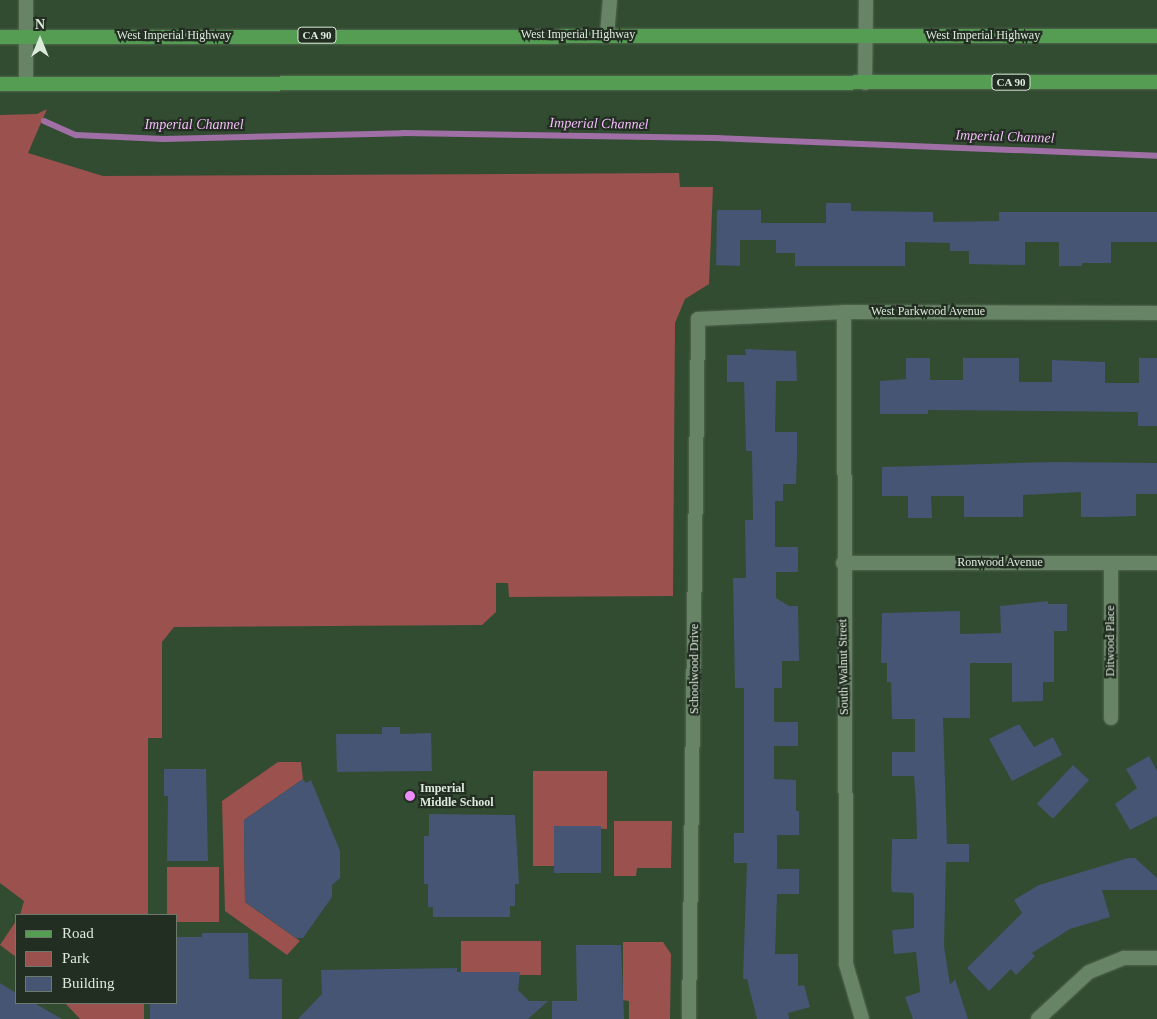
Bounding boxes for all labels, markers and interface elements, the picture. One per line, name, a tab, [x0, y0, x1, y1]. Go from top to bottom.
north arrow	[15, 15, 65, 65]
text: N	[35, 17, 45, 32]
road number: CA 90	[297, 26, 337, 44]
street label: West Imperial Highway	[521, 28, 635, 42]
street label: West Imperial Highway	[117, 29, 231, 43]
street label: West Imperial Highway	[926, 29, 1040, 43]
road number: CA 90	[991, 74, 1031, 90]
water label: Imperial Channel	[549, 115, 649, 133]
water label: Imperial Channel	[144, 117, 244, 133]
water label: Imperial Channel	[955, 127, 1055, 147]
street label: West Parkwood Avenue	[871, 305, 985, 319]
street label: Ronwood Avenue	[957, 556, 1043, 570]
street label: Ditwood Place	[1104, 606, 1118, 676]
street label: South Walnut Street	[836, 619, 852, 715]
street label: Schoolwood Drive	[688, 624, 702, 714]
place label: Imperial Middle School	[420, 782, 494, 810]
marker: Imperial Middle School	[404, 790, 416, 802]
legend	[15, 914, 178, 1004]
text: Road	[62, 925, 94, 941]
text: Park	[62, 950, 90, 966]
text: Building	[62, 975, 115, 991]

